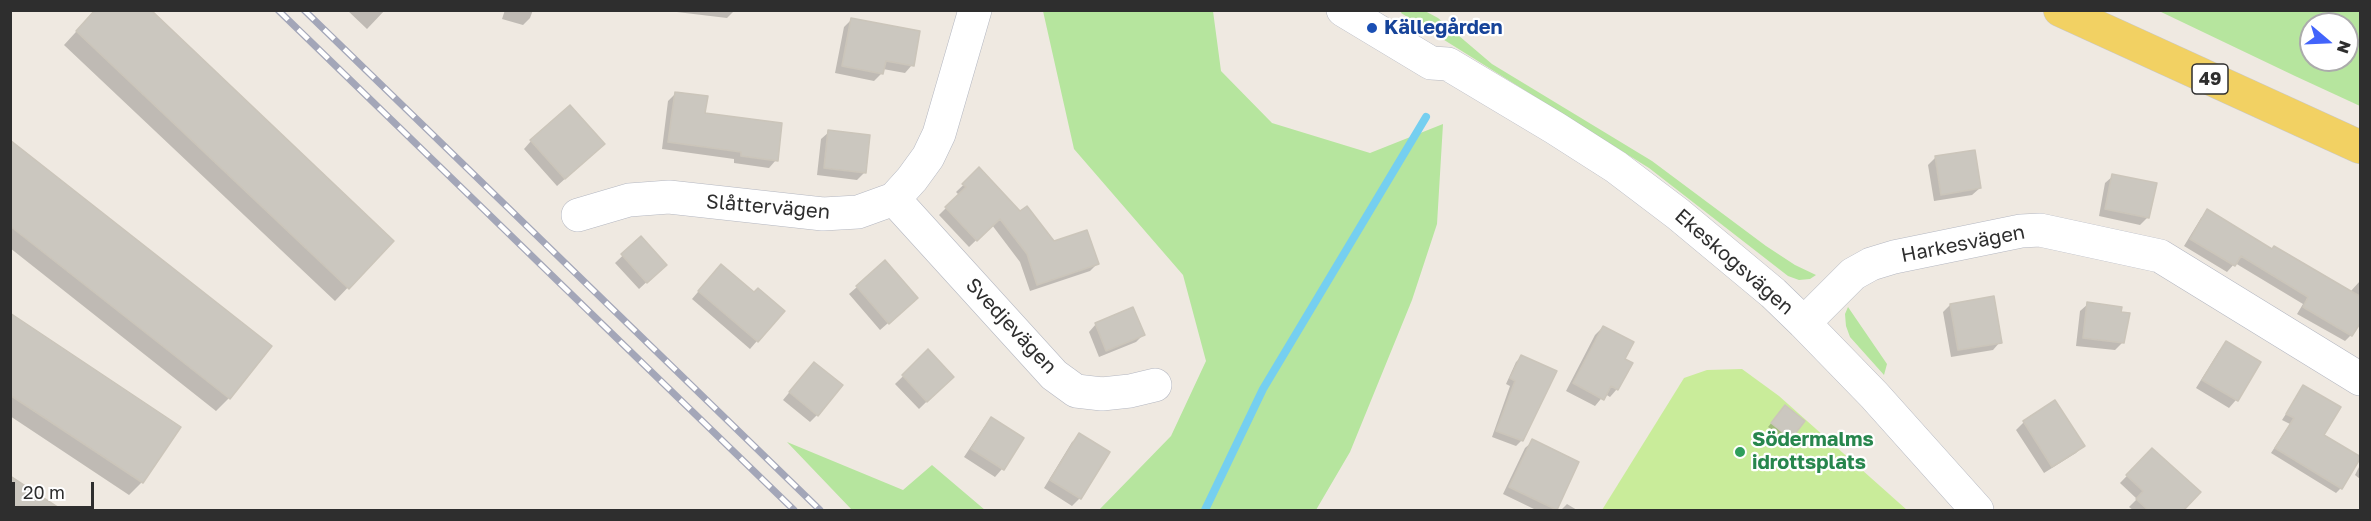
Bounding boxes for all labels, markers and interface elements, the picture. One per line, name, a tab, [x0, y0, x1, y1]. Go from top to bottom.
north arrow	[2299, 12, 2359, 72]
place label: Källegården	[1384, 16, 1503, 40]
marker: Källegården	[1365, 21, 1379, 35]
text: N	[2333, 38, 2356, 56]
road number: 49	[2192, 64, 2228, 94]
street label: Slåttervägen	[705, 190, 831, 224]
street label: Ekeskogsvägen	[1670, 204, 1798, 320]
street label: Harkesvägen	[1899, 220, 2027, 268]
street label: Svedjevägen	[961, 273, 1061, 379]
place label: Södermalms idrottsplats	[1752, 428, 1874, 475]
marker: Södermalms idrottsplats	[1733, 445, 1747, 459]
scale bar	[15, 470, 98, 508]
text: 20 m	[23, 481, 65, 503]

